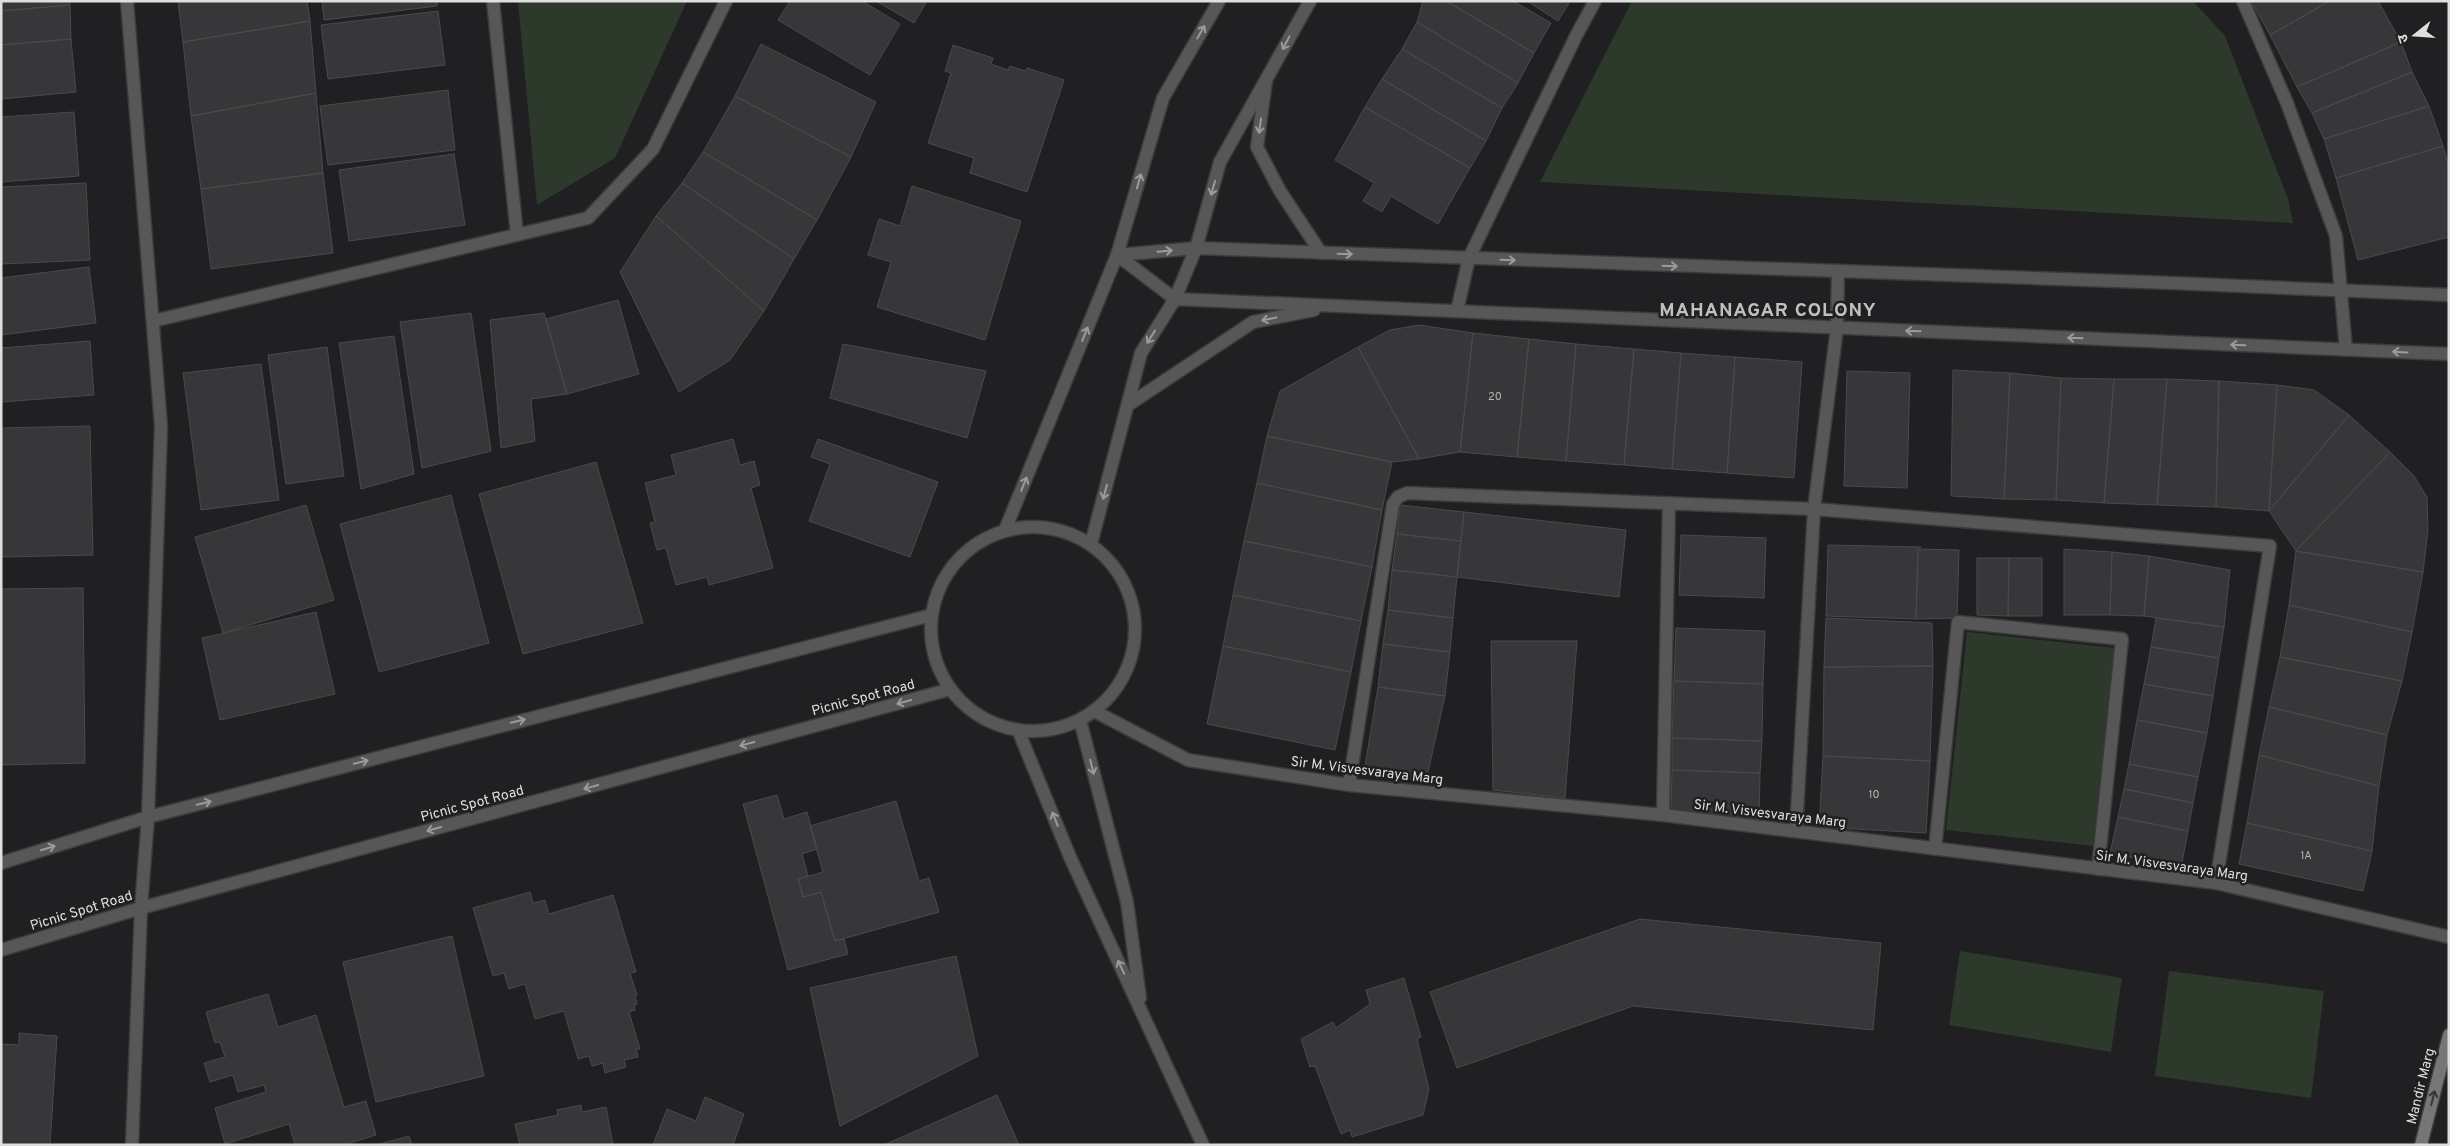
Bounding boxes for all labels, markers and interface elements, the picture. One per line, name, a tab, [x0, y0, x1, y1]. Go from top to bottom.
north arrow	[2390, 10, 2440, 60]
one-way arrow	[1197, 25, 1207, 40]
text: उ	[2394, 31, 2413, 45]
one-way arrow	[1280, 36, 1290, 50]
one-way arrow	[1254, 118, 1264, 134]
one-way arrow	[1134, 173, 1144, 189]
one-way arrow	[1208, 180, 1217, 196]
one-way arrow	[1157, 246, 1173, 256]
one-way arrow	[1337, 249, 1353, 258]
one-way arrow	[1499, 255, 1515, 264]
one-way arrow	[1662, 261, 1678, 270]
district label: MAHANAGAR COLONY	[1659, 299, 1877, 323]
one-way arrow	[1262, 315, 1278, 324]
one-way arrow	[1905, 326, 1922, 336]
one-way arrow	[1081, 327, 1090, 342]
one-way arrow	[1146, 330, 1156, 344]
one-way arrow	[2068, 333, 2084, 343]
one-way arrow	[2230, 340, 2246, 350]
one-way arrow	[2392, 348, 2408, 357]
house number: 20	[1488, 390, 1502, 404]
one-way arrow	[1019, 477, 1029, 492]
one-way arrow	[1100, 484, 1109, 500]
street label: Picnic Spot Road	[810, 676, 917, 720]
one-way arrow	[897, 698, 913, 707]
one-way arrow	[510, 716, 526, 726]
one-way arrow	[740, 740, 756, 749]
street label: Sir M. Visvesvaraya Marg	[1290, 754, 1444, 789]
one-way arrow	[353, 757, 369, 766]
one-way arrow	[1088, 758, 1098, 774]
street label: Picnic Spot Road	[419, 782, 526, 826]
one-way arrow	[583, 782, 599, 792]
house number: 10	[1868, 788, 1880, 802]
one-way arrow	[195, 797, 211, 807]
street label: Sir M. Visvesvaraya Marg	[1693, 797, 1847, 832]
one-way arrow	[1049, 812, 1059, 827]
one-way arrow	[426, 825, 442, 834]
one-way arrow	[39, 843, 55, 853]
street label: Sir M. Visvesvaraya Marg	[2095, 847, 2249, 886]
house number: 1A	[2300, 849, 2312, 863]
street label: Picnic Spot Road	[28, 888, 135, 935]
one-way arrow	[1116, 960, 1126, 975]
street label: Mandir Marg	[2404, 1046, 2439, 1126]
one-way arrow	[2428, 1090, 2438, 1106]

